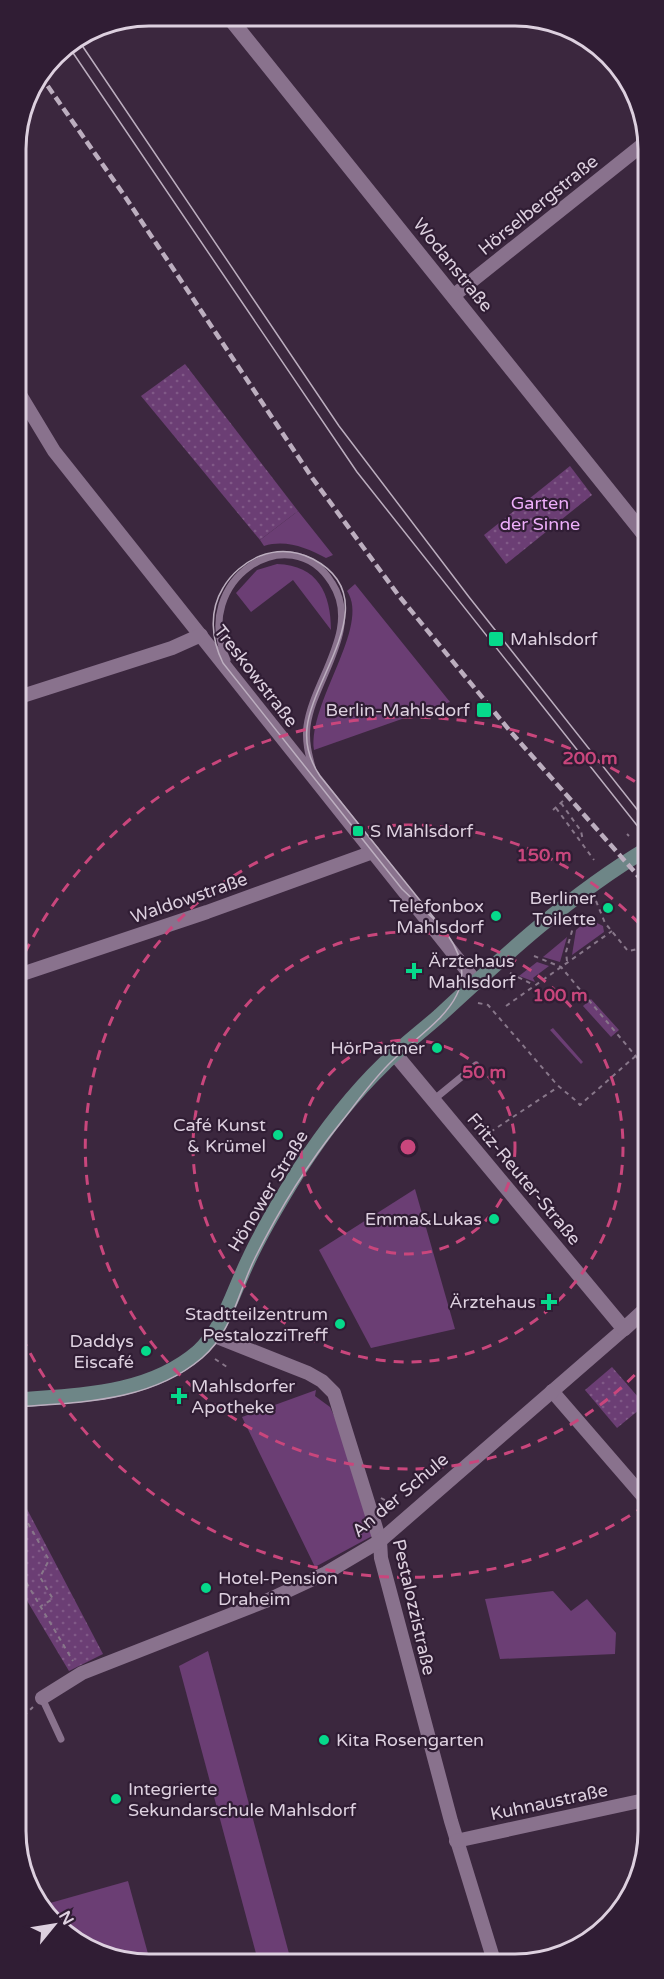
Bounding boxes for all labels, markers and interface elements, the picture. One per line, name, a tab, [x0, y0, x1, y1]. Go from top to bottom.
street label: Hörselbergstraße	[474, 150, 602, 260]
street label: Wodanstraße	[408, 214, 498, 316]
park label: Garten der Sinne	[500, 492, 580, 535]
street label: Treskowstraße	[209, 621, 303, 731]
place label: Mahlsdorf	[510, 628, 598, 650]
marker: Mahlsdorf	[487, 630, 505, 648]
place label: Berlin-Mahlsdorf	[326, 699, 470, 721]
marker: Berlin-Mahlsdorf	[475, 701, 493, 719]
text: 200 m	[562, 747, 618, 769]
place label: S Mahlsdorf	[370, 820, 474, 842]
marker: S Mahlsdorf	[351, 824, 365, 838]
text: 150 m	[516, 844, 572, 866]
street label: Waldowstraße	[128, 868, 250, 928]
place label: Berliner Toilette	[530, 887, 596, 930]
place label: Telefonbox Mahlsdorf	[389, 895, 484, 938]
marker: Berliner Toilette	[601, 901, 615, 915]
marker: Telefonbox Mahlsdorf	[489, 909, 503, 923]
place label: Ärztehaus Mahlsdorf	[428, 950, 516, 993]
marker: Ärztehaus Mahlsdorf	[405, 962, 423, 980]
text: 100 m	[532, 984, 588, 1006]
place label: HörPartner	[330, 1037, 425, 1059]
marker: HörPartner	[430, 1041, 444, 1055]
text: 50 m	[462, 1061, 506, 1083]
street label: Fritz-Reuter-Straße	[462, 1109, 586, 1249]
place label: Café Kunst & Krümel	[173, 1114, 266, 1157]
street label: Hönower Straße	[223, 1126, 313, 1256]
marker: Café Kunst & Krümel	[271, 1128, 285, 1142]
centre of rings	[398, 1137, 418, 1157]
place label: Emma&Lukas	[365, 1208, 482, 1230]
marker: Emma&Lukas	[487, 1212, 501, 1226]
place label: Ärztehaus	[449, 1291, 536, 1313]
marker: Ärztehaus	[540, 1293, 558, 1311]
place label: Stadtteilzentrum PestalozziTreff	[185, 1303, 328, 1346]
marker: Stadtteilzentrum PestalozziTreff	[333, 1317, 347, 1331]
place label: Daddys Eiscafé	[70, 1330, 134, 1373]
marker: Daddys Eiscafé	[139, 1344, 153, 1358]
place label: Mahlsdorfer Apotheke	[191, 1375, 295, 1418]
marker: Mahlsdorfer Apotheke	[172, 1389, 186, 1403]
street label: An der Schule	[347, 1448, 453, 1542]
street label: Pestalozzistraße	[388, 1537, 440, 1677]
place label: Hotel-Pension Draheim	[218, 1567, 338, 1610]
marker: Hotel-Pension Draheim	[199, 1581, 213, 1595]
place label: Kita Rosengarten	[336, 1729, 484, 1751]
marker: Kita Rosengarten	[317, 1733, 331, 1747]
place label: Integrierte Sekundarschule Mahlsdorf	[128, 1778, 357, 1821]
street label: Kuhnaustraße	[488, 1779, 610, 1825]
marker: Integrierte Sekundarschule Mahlsdorf	[109, 1792, 123, 1806]
north arrow	[24, 1895, 84, 1955]
text: N	[54, 1907, 78, 1929]

